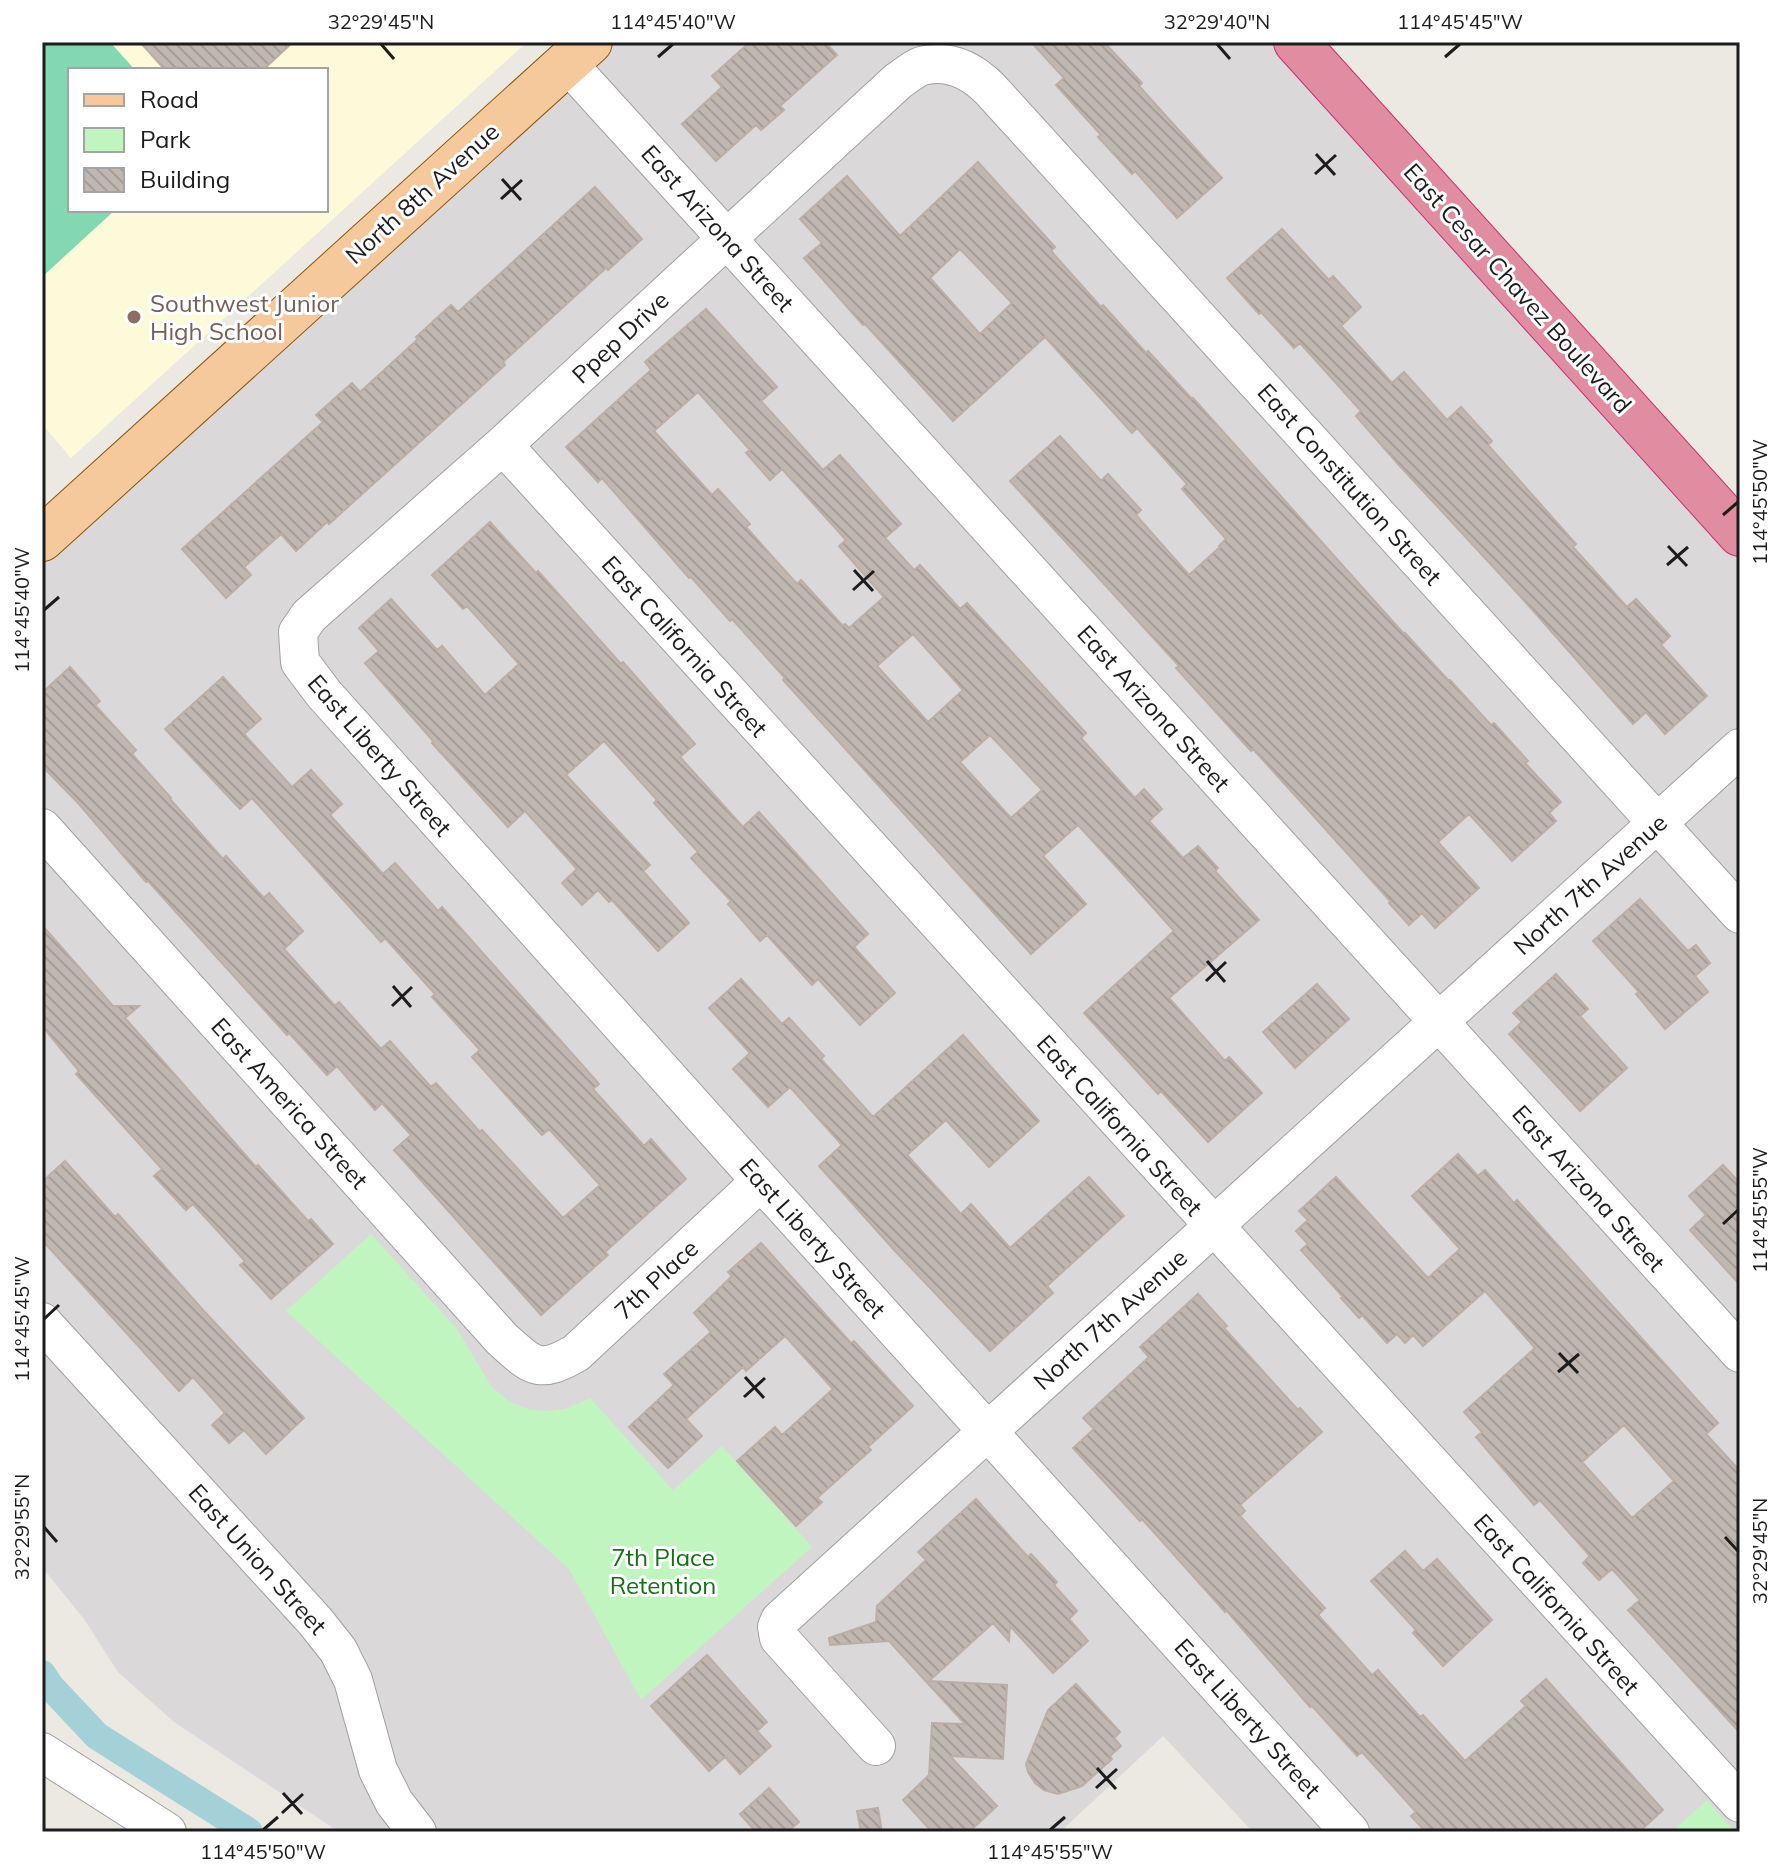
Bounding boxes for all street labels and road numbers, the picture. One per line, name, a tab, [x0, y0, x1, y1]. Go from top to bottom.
street label: North 8th Avenue	[339, 116, 505, 270]
street label: East Arizona Street	[635, 138, 801, 318]
street label: East Cesar Chavez Boulevard	[1398, 157, 1638, 419]
street label: Ppep Drive	[565, 285, 675, 389]
street label: East Constitution Street	[1252, 377, 1448, 591]
street label: East California Street	[596, 549, 774, 743]
street label: East Arizona Street	[1071, 618, 1237, 798]
street label: East Liberty Street	[302, 668, 458, 842]
street label: North 7th Avenue	[1507, 807, 1673, 961]
street label: East America Street	[205, 1011, 375, 1195]
street label: East California Street	[1031, 1028, 1209, 1222]
street label: East Arizona Street	[1506, 1098, 1672, 1278]
street label: East Liberty Street	[733, 1152, 893, 1324]
street label: 7th Place	[608, 1233, 704, 1325]
street label: North 7th Avenue	[1027, 1242, 1193, 1396]
street label: East Union Street	[182, 1477, 334, 1641]
street label: East California Street	[1468, 1507, 1646, 1701]
street label: East Liberty Street	[1168, 1632, 1328, 1804]

